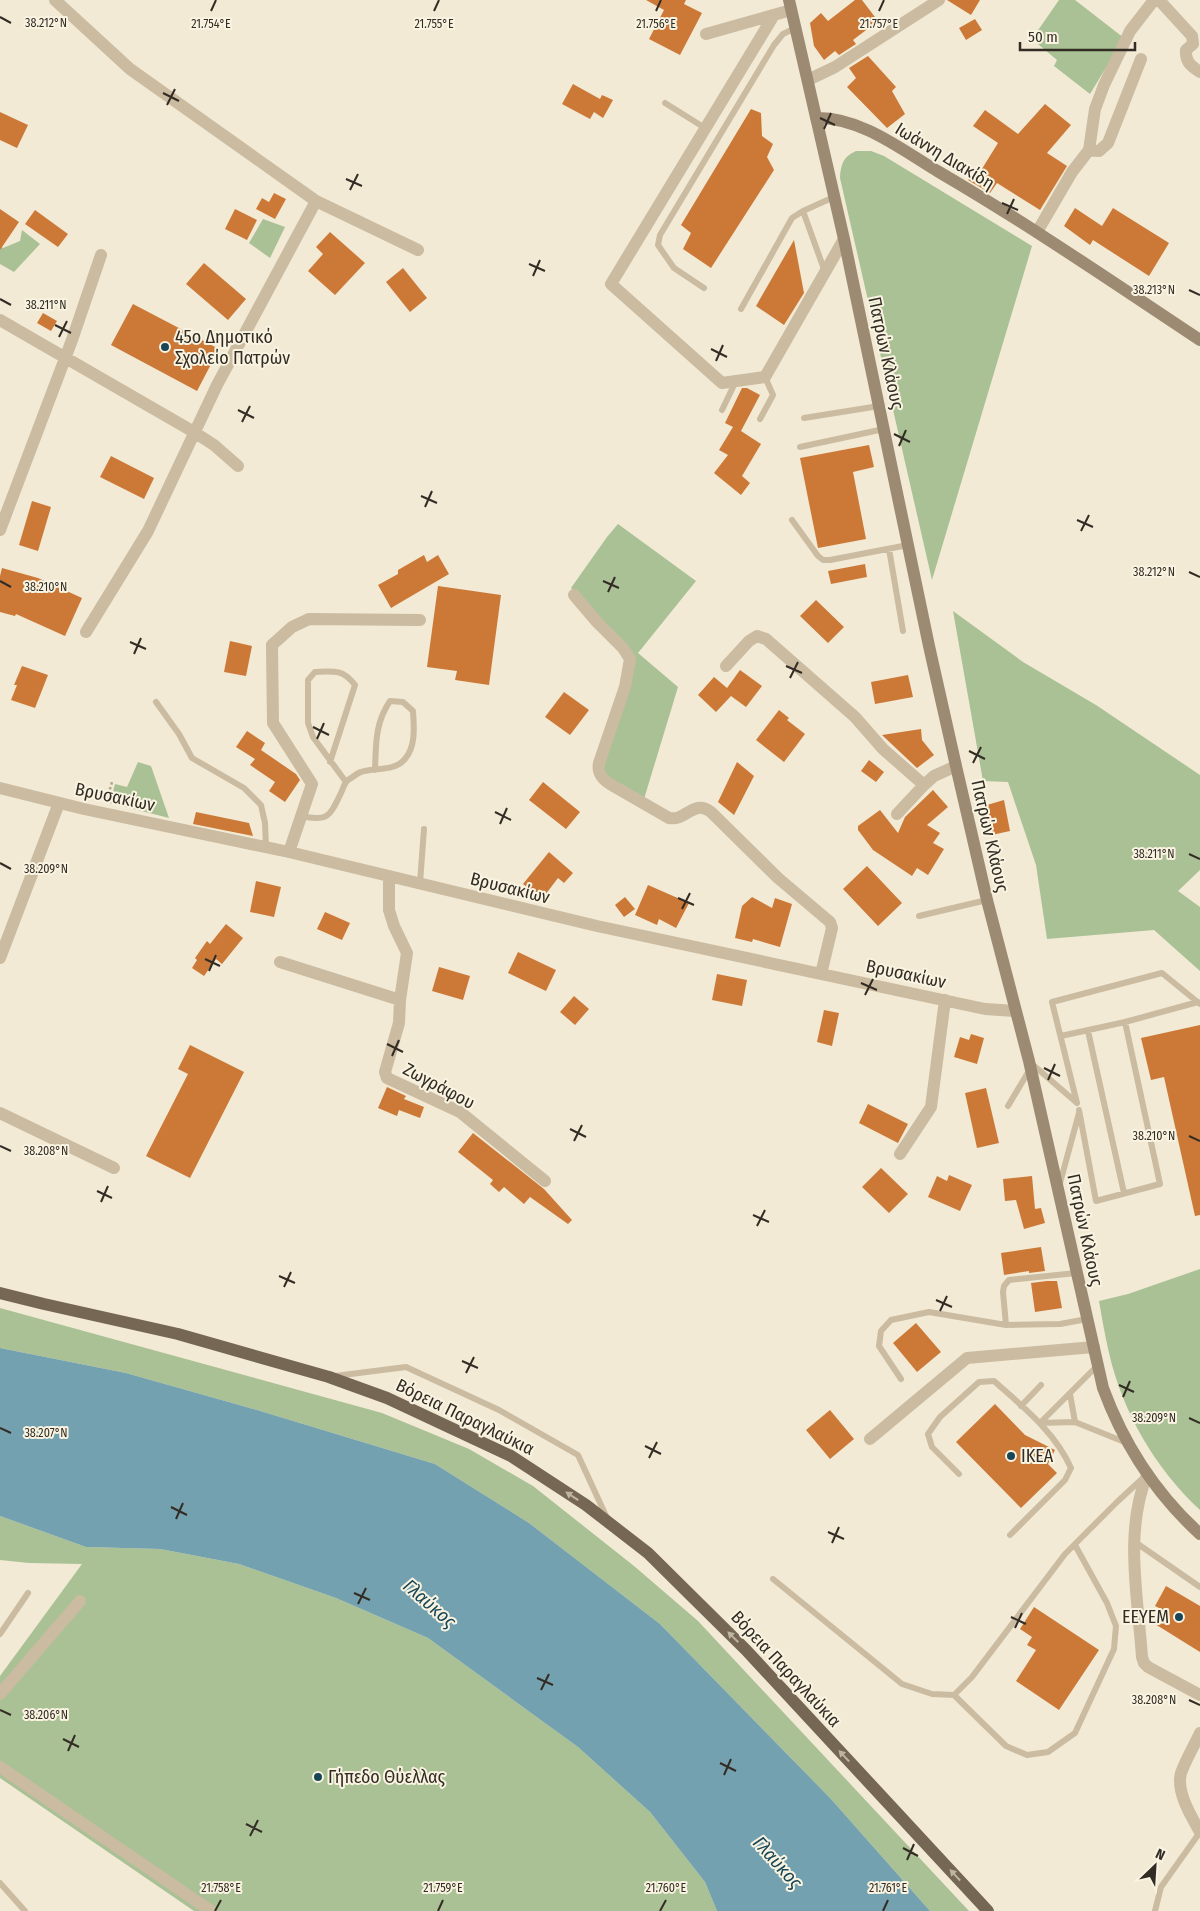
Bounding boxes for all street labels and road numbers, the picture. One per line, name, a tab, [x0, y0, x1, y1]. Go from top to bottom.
street label: Ιωάννη Διακίδη	[891, 118, 999, 194]
street label: Πατρών Κλάους	[863, 295, 909, 412]
street label: Βρυσακίων	[73, 778, 157, 816]
street label: Πατρών Κλάους	[966, 778, 1014, 895]
street label: Βρυσακίων	[468, 868, 552, 909]
street label: Βρυσακίων	[864, 955, 948, 993]
street label: Ζωγράφου	[399, 1058, 479, 1114]
street label: Πατρών Κλάους	[1062, 1172, 1108, 1289]
street label: Βόρεια Παραγλαύκια	[392, 1374, 538, 1460]
street label: Βόρεια Παραγλαύκια	[726, 1606, 846, 1732]

